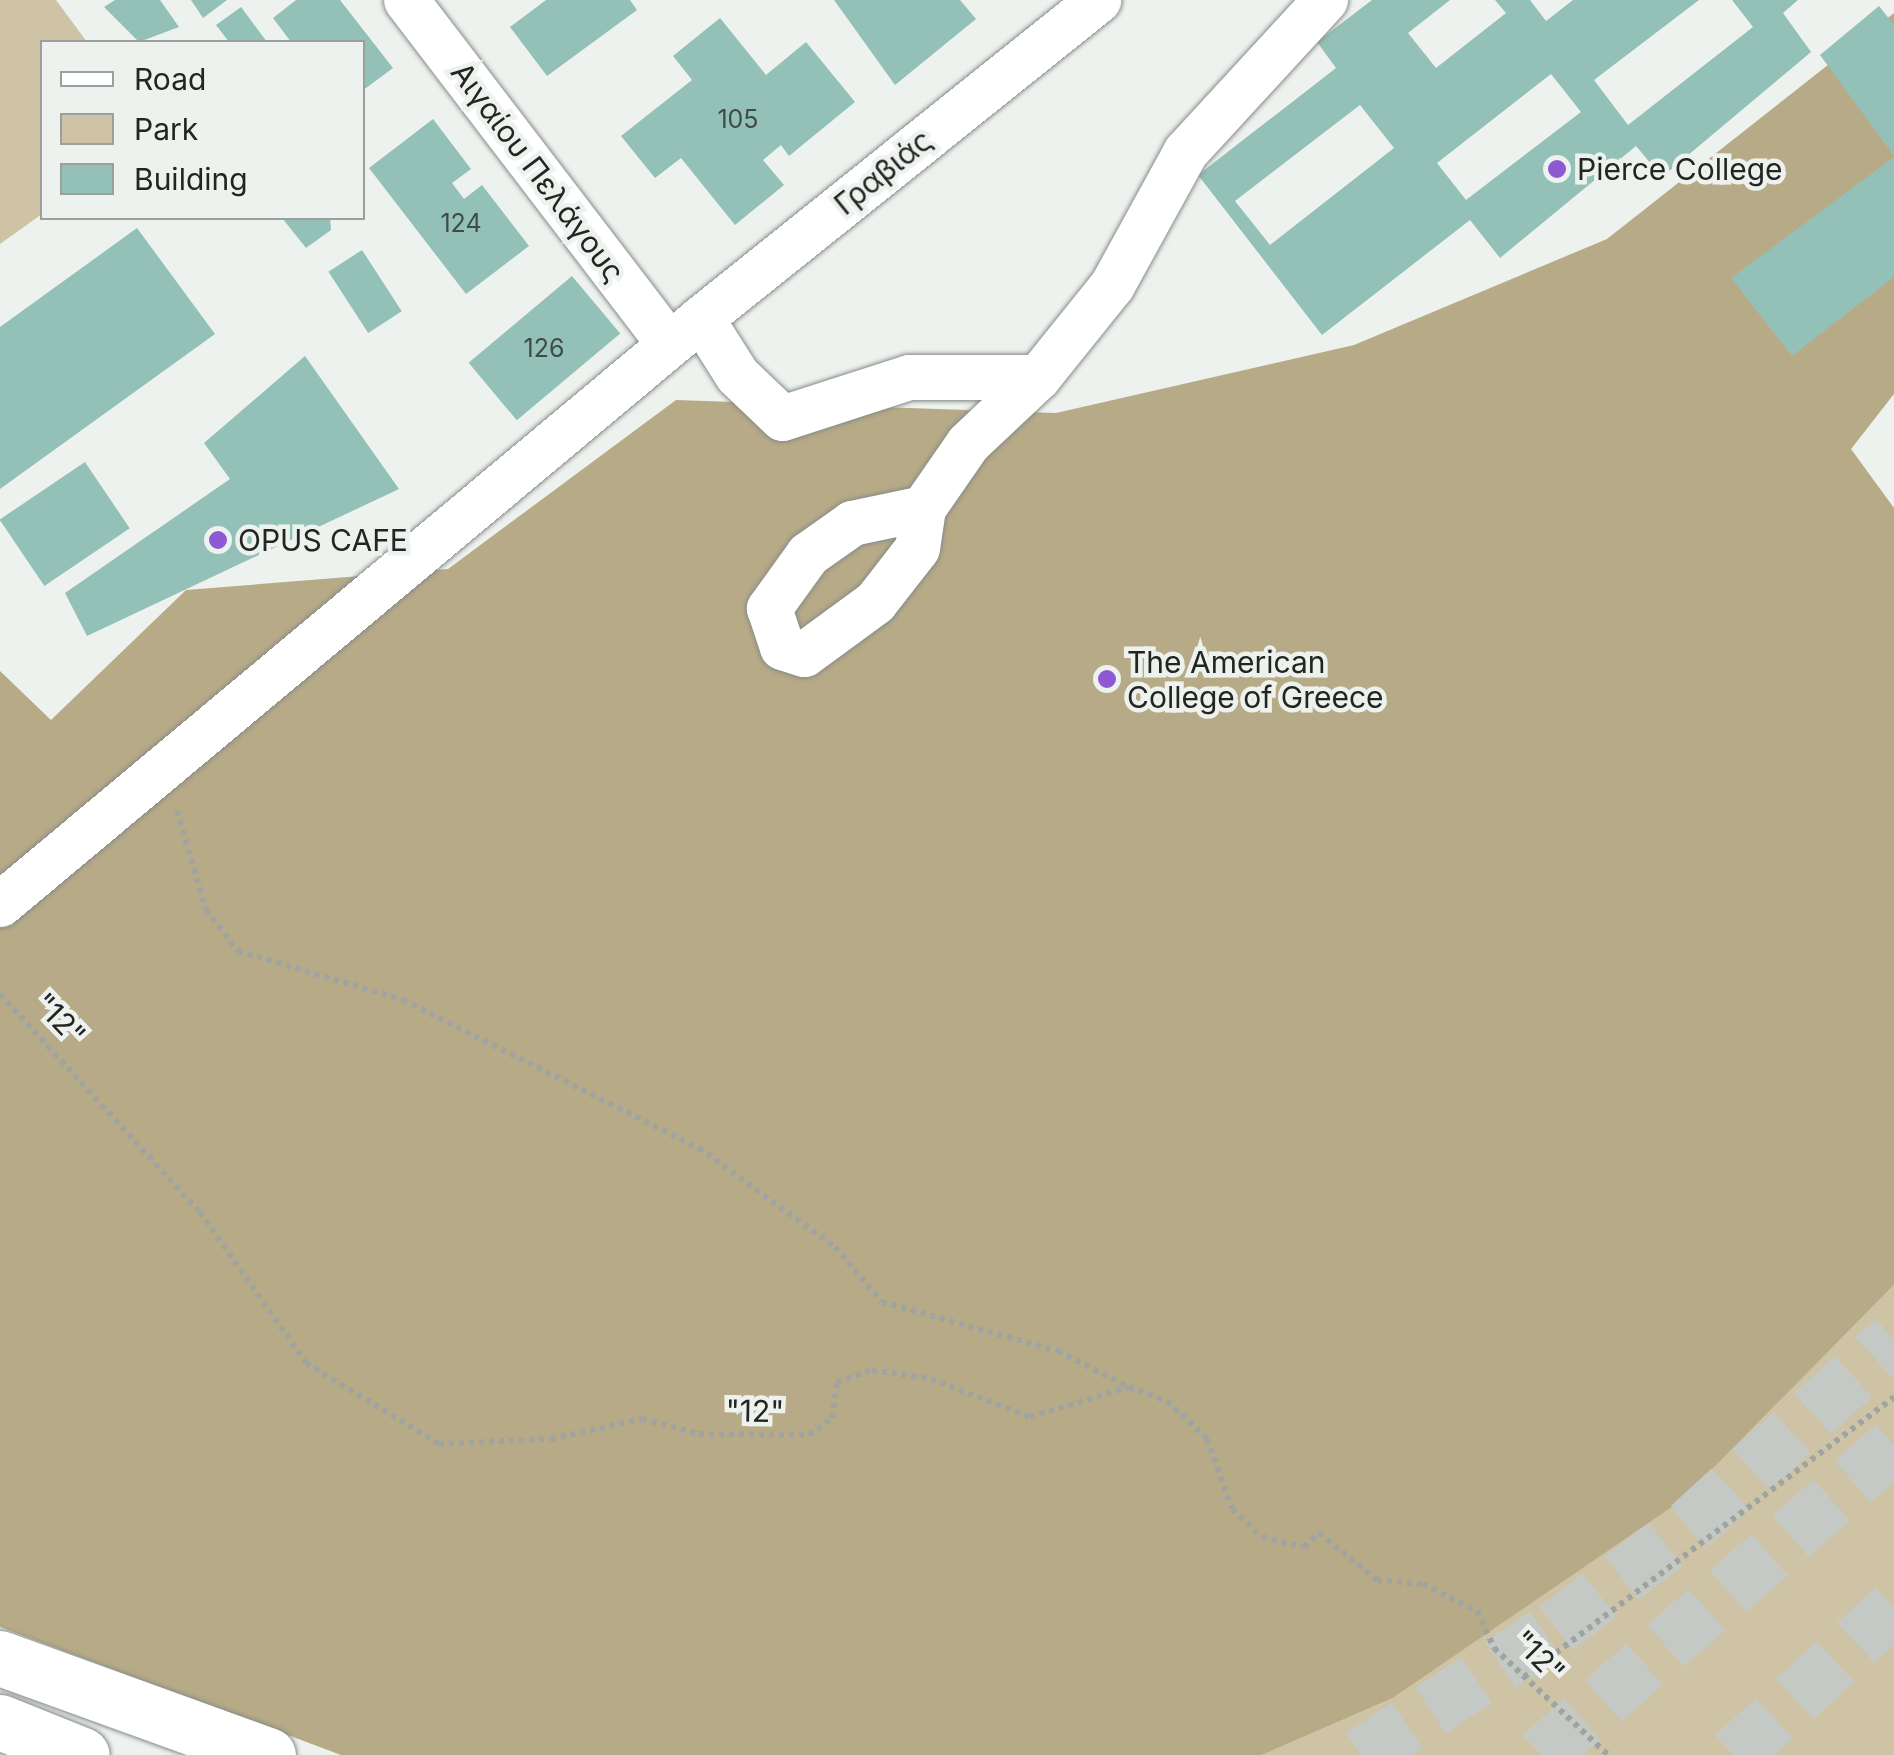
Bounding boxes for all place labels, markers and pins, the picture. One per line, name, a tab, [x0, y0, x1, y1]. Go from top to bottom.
place label: Pierce College	[1577, 151, 1783, 187]
marker: Pierce College	[1546, 158, 1568, 180]
place label: OPUS CAFE	[238, 522, 408, 558]
marker: OPUS CAFE	[207, 529, 229, 551]
place label: The American College of Greece	[1127, 644, 1384, 714]
marker: The American College of Greece	[1096, 668, 1118, 690]

